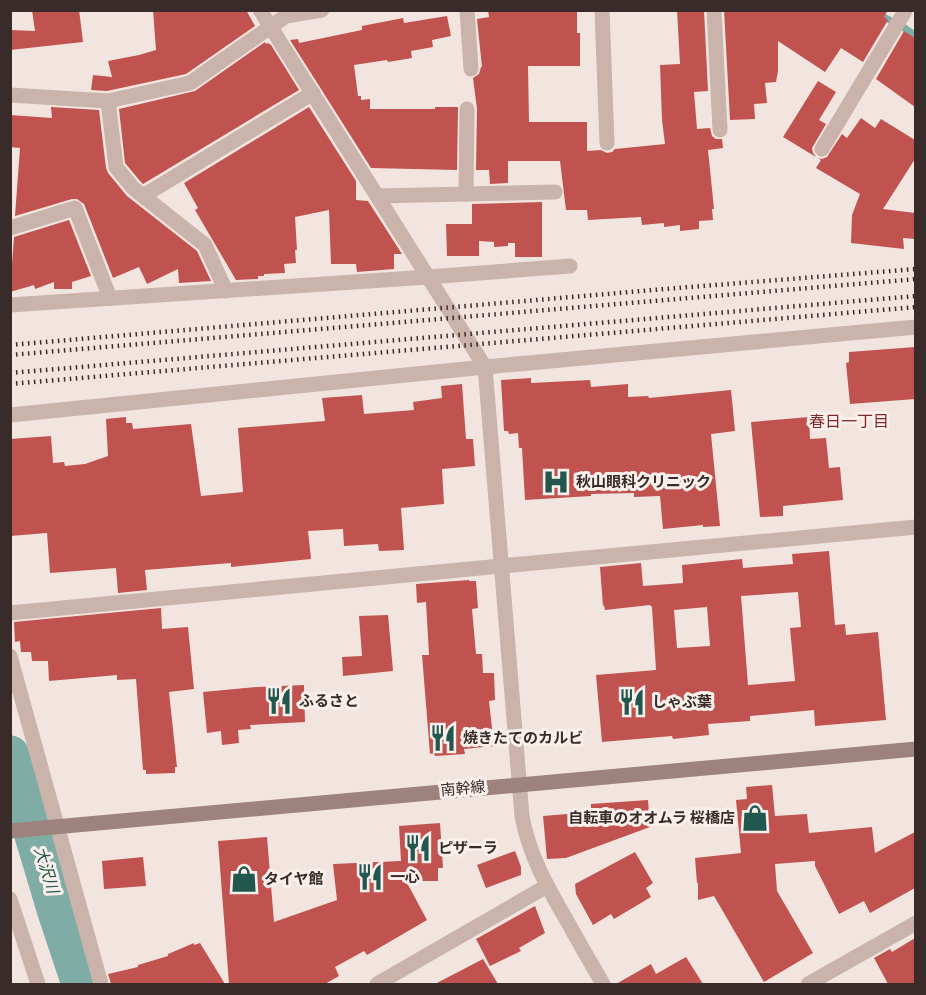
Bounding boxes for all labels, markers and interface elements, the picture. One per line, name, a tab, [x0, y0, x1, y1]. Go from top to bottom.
district label: 春日一丁目	[809, 411, 889, 433]
hospital icon: 秋山眼科クリニック	[541, 467, 571, 497]
place label: 秋山眼科クリニック	[576, 472, 711, 493]
restaurant icon: ふるさと	[264, 686, 294, 716]
restaurant icon: しゃぶ葉	[617, 687, 647, 717]
place label: ふるさと	[299, 691, 359, 712]
place label: しゃぶ葉	[652, 692, 712, 713]
restaurant icon: 焼きたてのカルビ	[428, 723, 458, 753]
place label: 焼きたてのカルビ	[463, 728, 583, 749]
street label: 南幹線	[440, 777, 486, 801]
shop icon: 自転車のオオムラ 桜橋店	[740, 803, 770, 833]
place label: 自転車のオオムラ 桜橋店	[568, 808, 735, 829]
restaurant icon: ピザーラ	[403, 833, 433, 863]
place label: ピザーラ	[438, 838, 498, 859]
water label: 大沢川	[28, 844, 64, 898]
restaurant icon: 一心	[355, 862, 385, 892]
shop icon: タイヤ館	[229, 864, 259, 894]
place label: 一心	[390, 867, 420, 888]
place label: タイヤ館	[264, 869, 324, 890]

